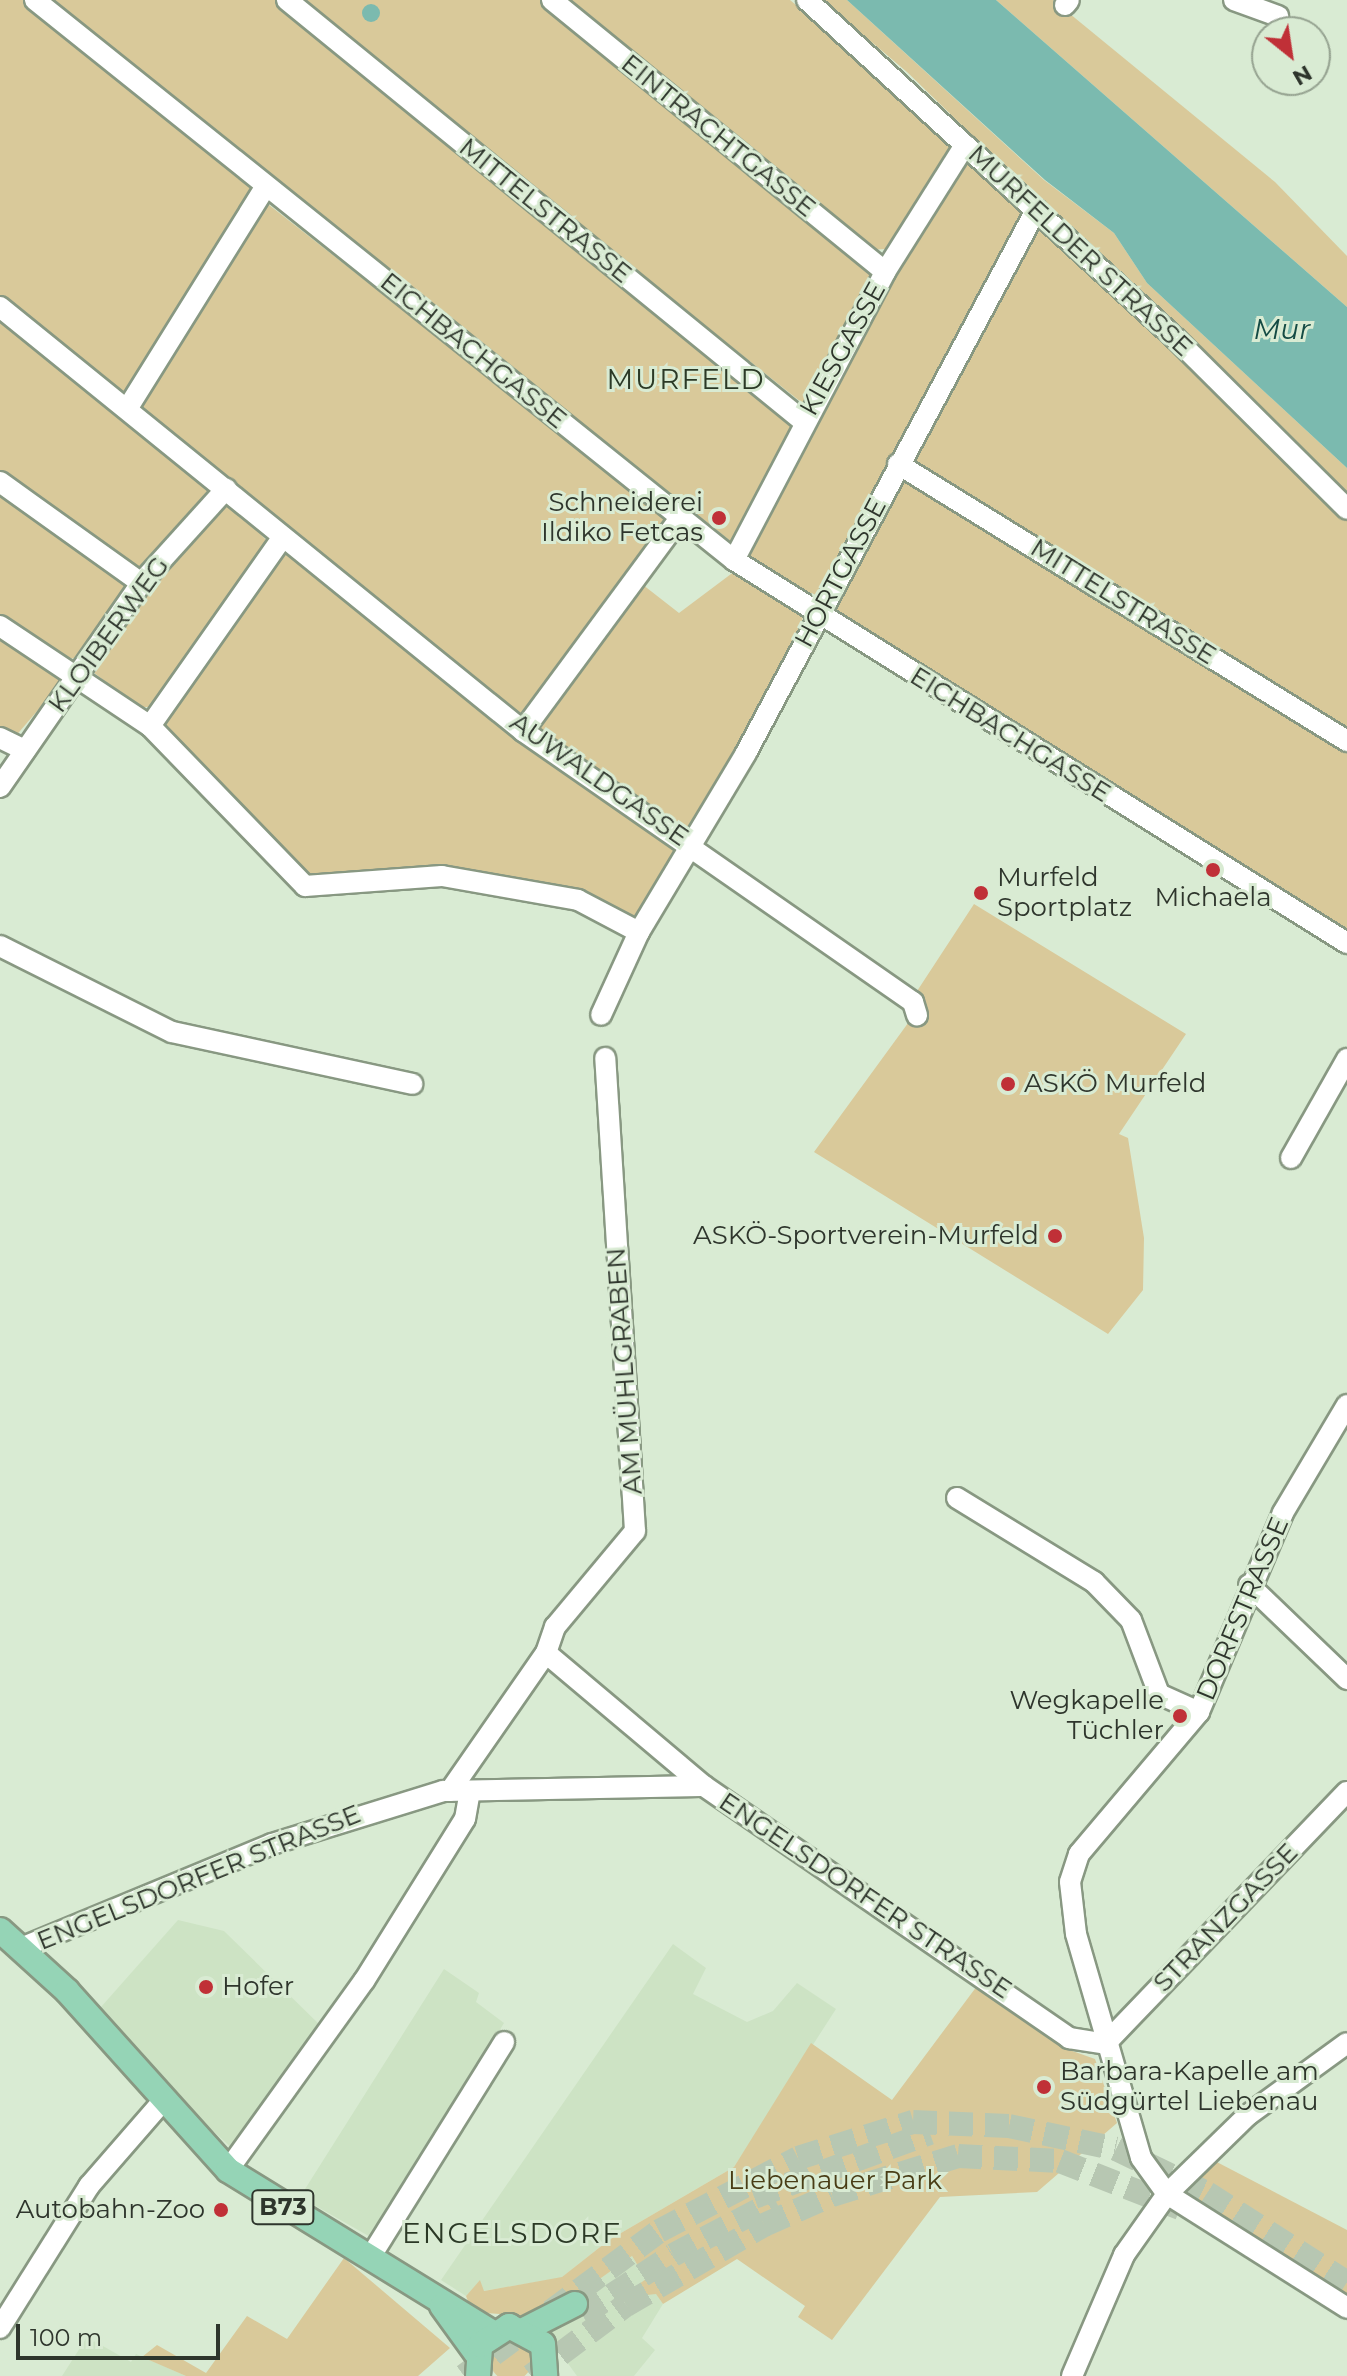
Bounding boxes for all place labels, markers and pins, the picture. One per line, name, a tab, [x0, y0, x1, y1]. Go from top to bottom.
place label: Schneiderei Ildiko Fetcas	[541, 487, 703, 548]
marker: Schneiderei Ildiko Fetcas	[710, 509, 728, 527]
marker: Michaela	[1204, 861, 1222, 879]
place label: Murfeld Sportplatz	[997, 862, 1132, 924]
place label: Michaela	[1154, 882, 1272, 914]
marker: Murfeld Sportplatz	[972, 884, 990, 902]
place label: ASKÖ Murfeld	[1024, 1068, 1206, 1100]
marker: ASKÖ Murfeld	[999, 1075, 1017, 1093]
place label: ASKÖ-Sportverein-Murfeld	[693, 1220, 1039, 1252]
marker: ASKÖ-Sportverein-Murfeld	[1046, 1227, 1064, 1245]
place label: Wegkapelle Tüchler	[1009, 1685, 1164, 1746]
marker: Wegkapelle Tüchler	[1171, 1707, 1189, 1725]
place label: Hofer	[222, 1971, 294, 2003]
marker: Hofer	[197, 1978, 215, 1996]
place label: Barbara-Kapelle am Südgürtel Liebenau	[1060, 2056, 1319, 2118]
marker: Barbara-Kapelle am Südgürtel Liebenau	[1035, 2078, 1053, 2096]
place label: Autobahn-Zoo	[16, 2194, 205, 2226]
marker: Autobahn-Zoo	[212, 2201, 230, 2219]

